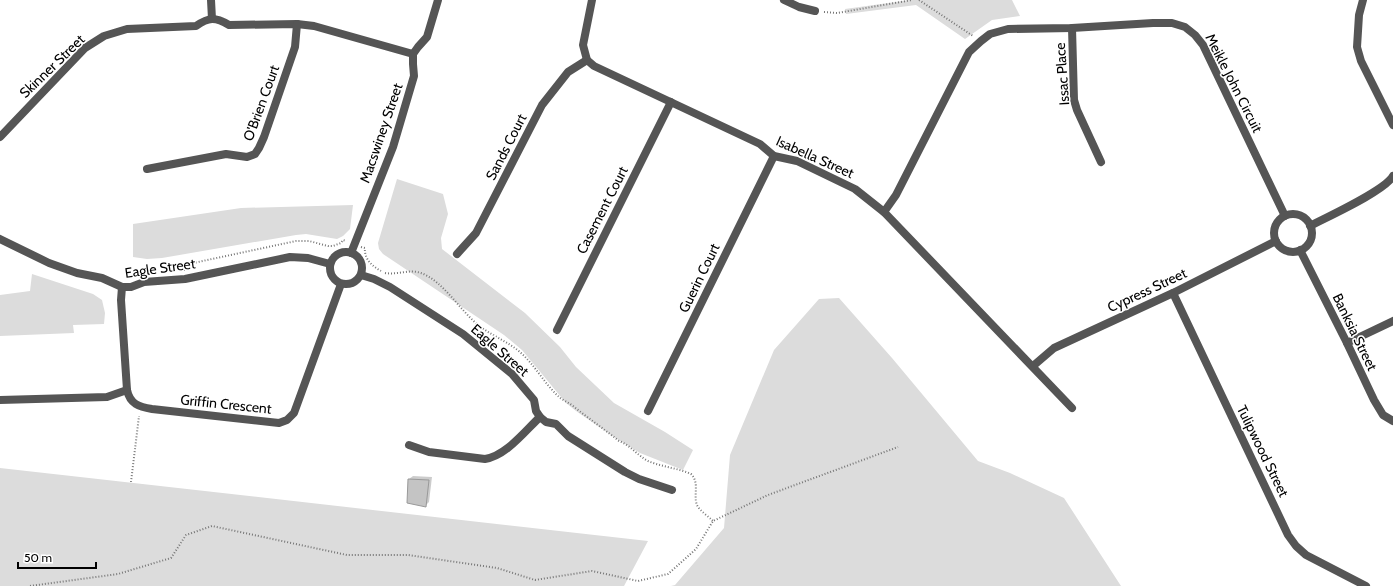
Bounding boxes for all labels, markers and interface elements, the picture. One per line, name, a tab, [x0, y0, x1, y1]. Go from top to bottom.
street label: Skinner Street	[16, 30, 89, 102]
street label: Meikle John Circuit	[1201, 31, 1267, 136]
street label: Issac Place	[1051, 42, 1073, 106]
street label: O'Brien Court	[239, 62, 283, 143]
street label: Macswiney Street	[355, 80, 407, 185]
street label: Sands Court	[482, 111, 530, 183]
street label: Isabella Street	[773, 132, 857, 182]
street label: Casement Court	[572, 163, 632, 257]
street label: Guerin Court	[675, 240, 724, 316]
street label: Eagle Street	[124, 254, 197, 282]
street label: Cypress Street	[1104, 264, 1190, 316]
street label: Banksia Street	[1329, 290, 1382, 374]
street label: Eagle Street	[467, 320, 533, 380]
street label: Griffin Crescent	[180, 390, 273, 418]
street label: Tulipwood Street	[1233, 402, 1293, 500]
scale bar	[18, 544, 96, 570]
text: 50 m	[24, 550, 52, 565]

